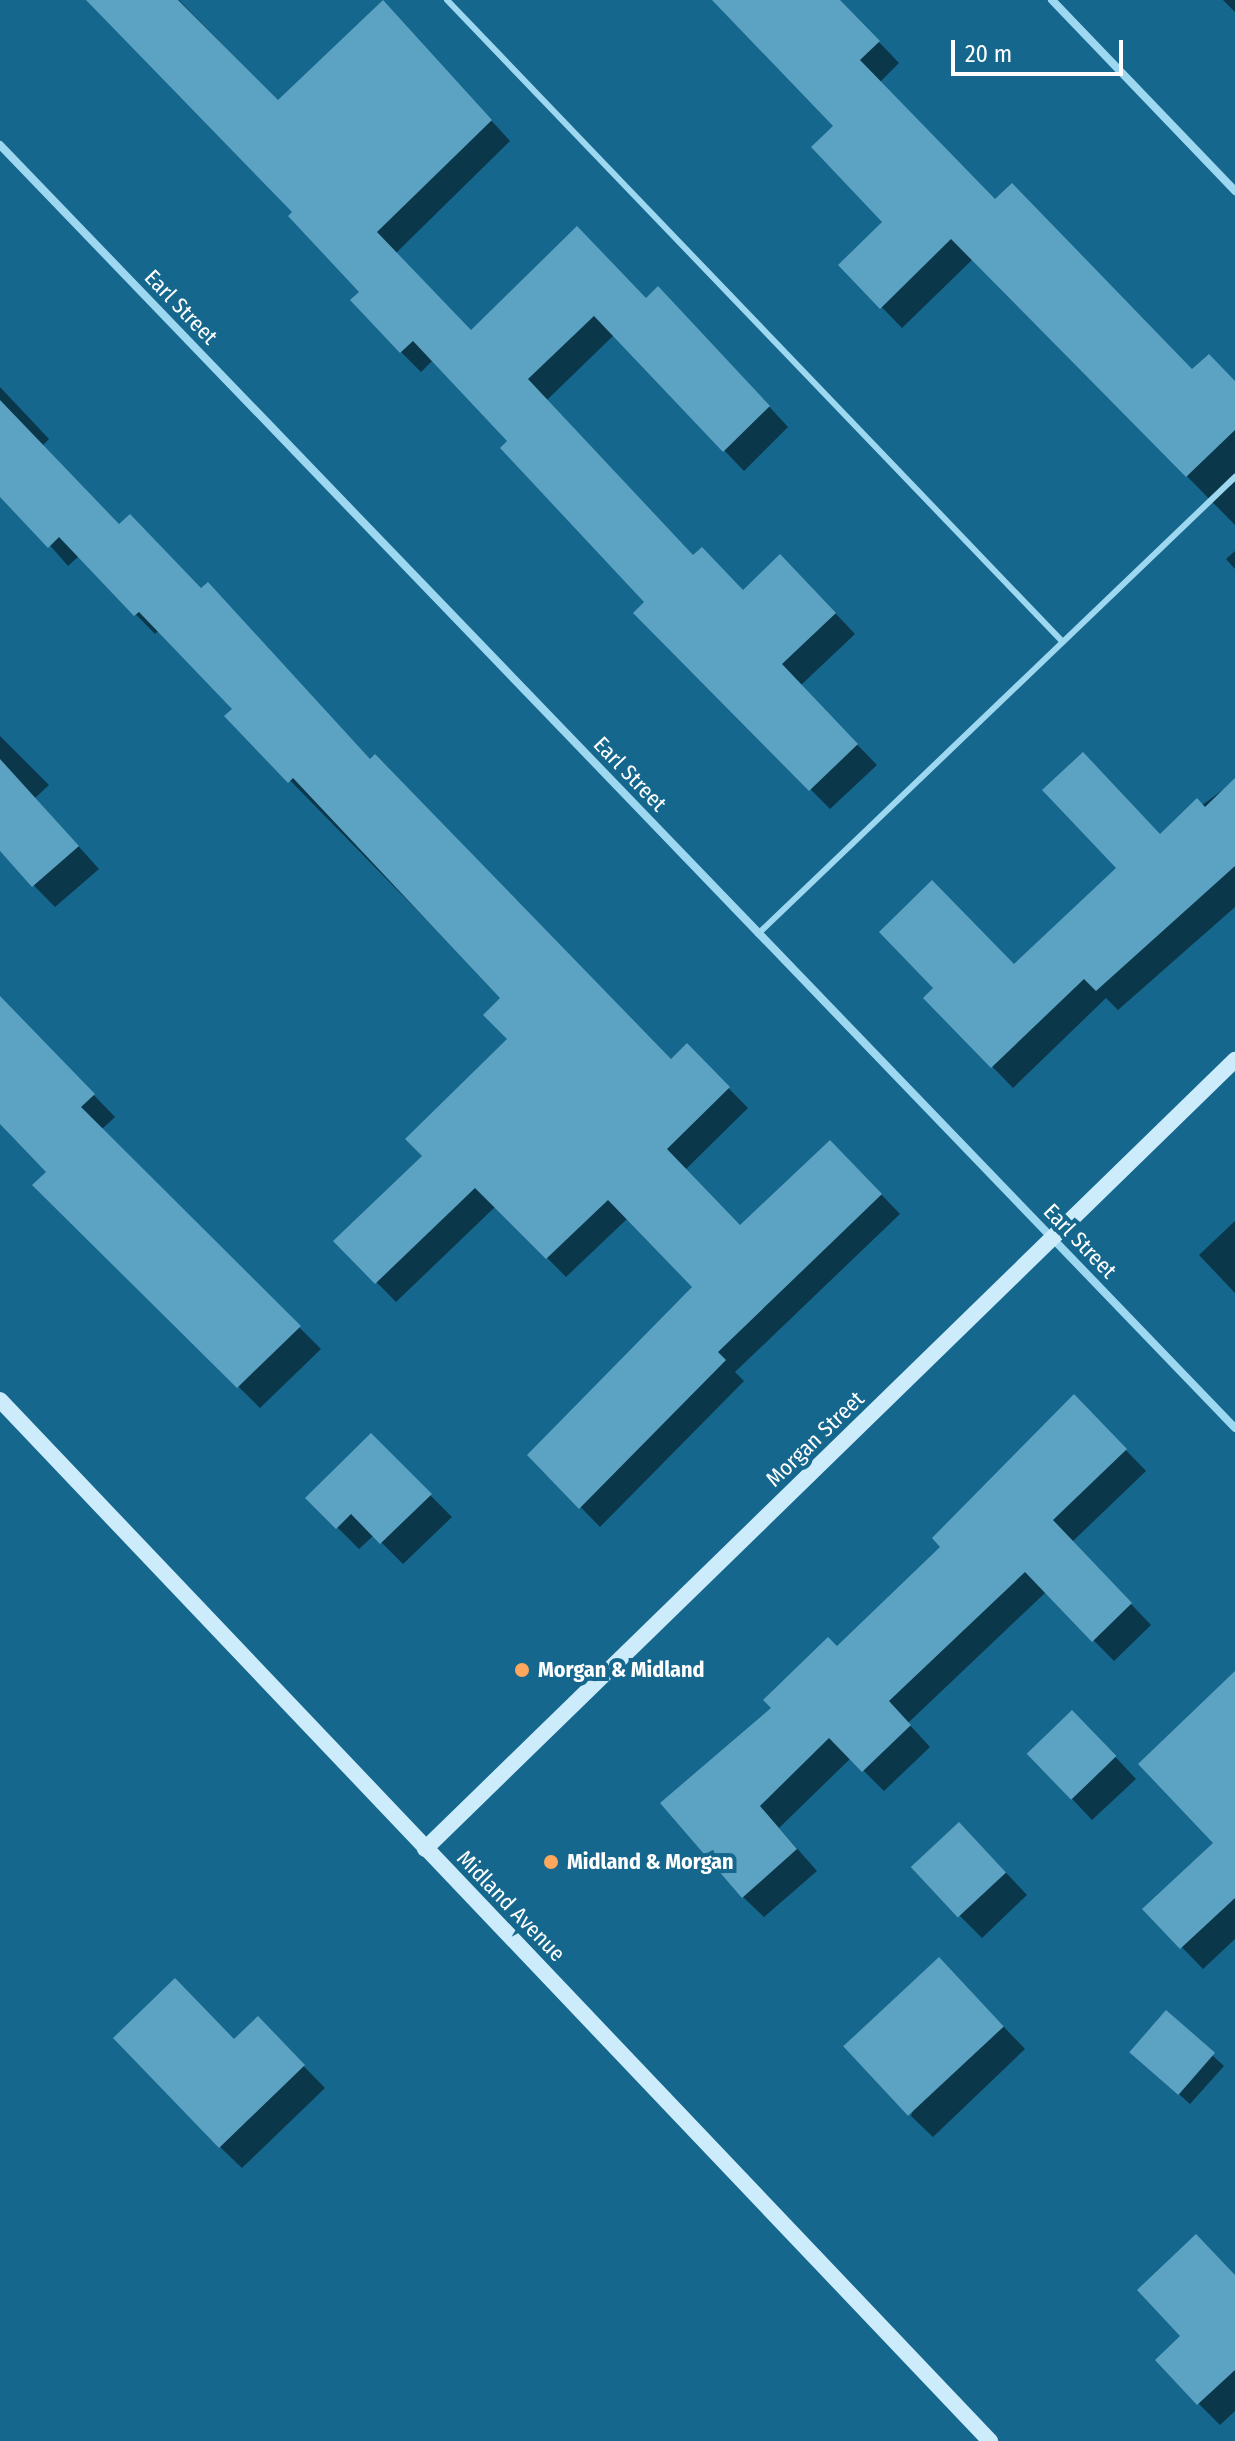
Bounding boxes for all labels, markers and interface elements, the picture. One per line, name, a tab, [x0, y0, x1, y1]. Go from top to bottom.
scale bar	[955, 24, 1127, 74]
text: 20 m	[965, 40, 1012, 68]
street label: Earl Street	[139, 264, 223, 350]
street label: Earl Street	[588, 731, 672, 817]
street label: Earl Street	[1038, 1198, 1122, 1284]
street label: Morgan Street	[760, 1386, 870, 1492]
place label: Morgan & Midland	[538, 1657, 705, 1683]
marker: Morgan & Midland	[513, 1661, 531, 1679]
street label: Midland Avenue	[451, 1845, 571, 1967]
place label: Midland & Morgan	[567, 1849, 734, 1875]
marker: Midland & Morgan	[542, 1853, 560, 1871]

